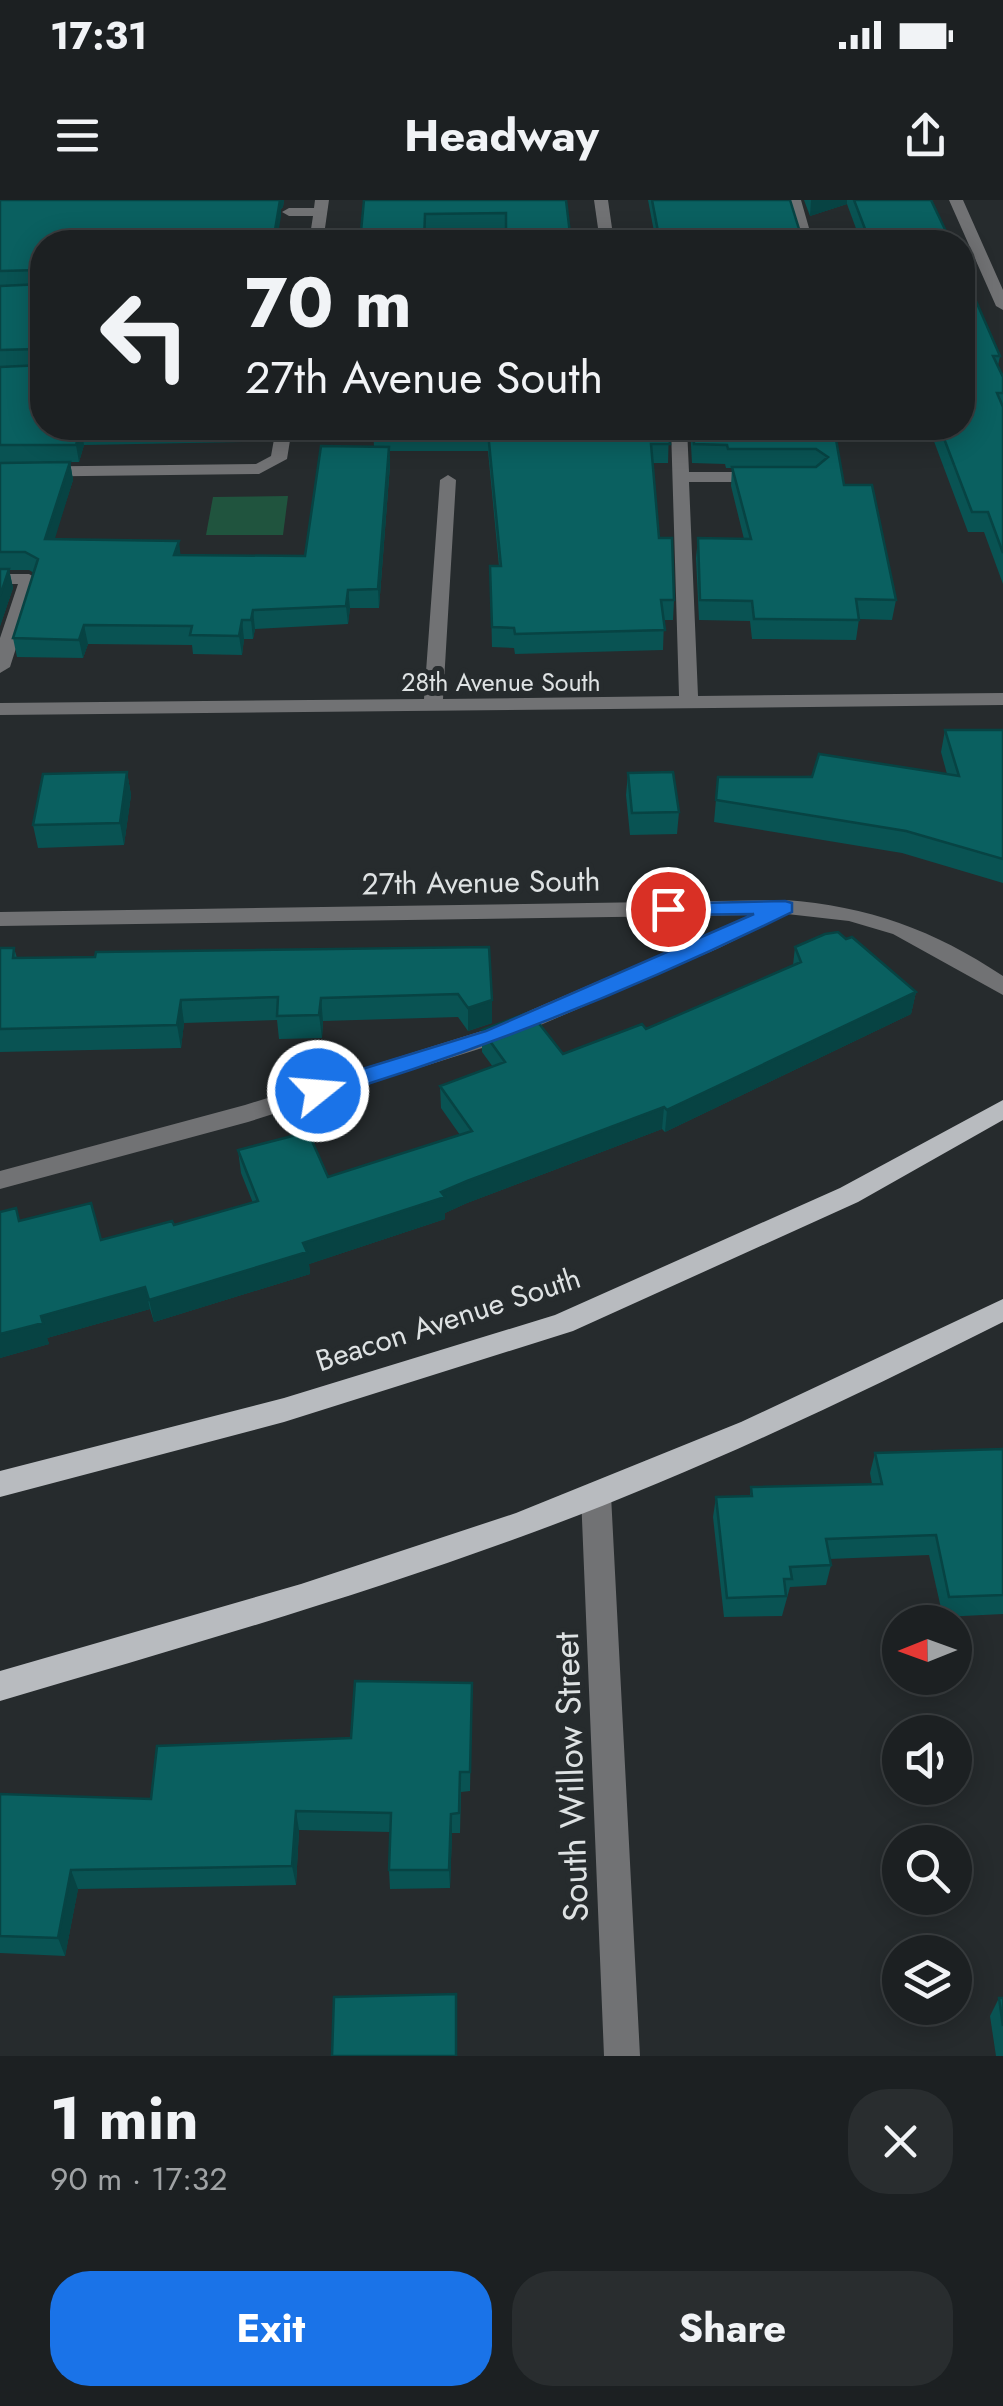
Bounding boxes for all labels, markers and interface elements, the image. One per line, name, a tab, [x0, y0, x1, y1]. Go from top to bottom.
text: 17:31	[50, 8, 147, 63]
text: Headway	[404, 103, 599, 168]
icon: menu	[50, 108, 105, 163]
icon: share	[898, 108, 953, 163]
text: 70 m	[245, 252, 412, 353]
icon: left	[80, 270, 210, 400]
text: 27th Avenue South	[245, 345, 603, 410]
street label: 28th Avenue South	[401, 664, 601, 700]
street label: 27th Avenue South	[361, 858, 601, 906]
pin	[626, 867, 711, 952]
icon: arrive	[641, 882, 696, 937]
position arrow	[266, 1039, 370, 1143]
street label: Beacon Avenue South	[310, 1256, 586, 1382]
north arrow	[882, 1605, 972, 1695]
map controls	[882, 1605, 972, 2025]
street label: South Willow Street	[541, 1631, 601, 1923]
button: sound	[882, 1715, 972, 1805]
button: search	[882, 1825, 972, 1915]
button: layers	[882, 1935, 972, 2025]
text: 1 min	[50, 2075, 199, 2162]
button: close	[848, 2089, 953, 2194]
text: 90 m · 17:32	[50, 2156, 227, 2202]
button: Exit	[50, 2271, 492, 2386]
button: Share	[512, 2271, 953, 2386]

